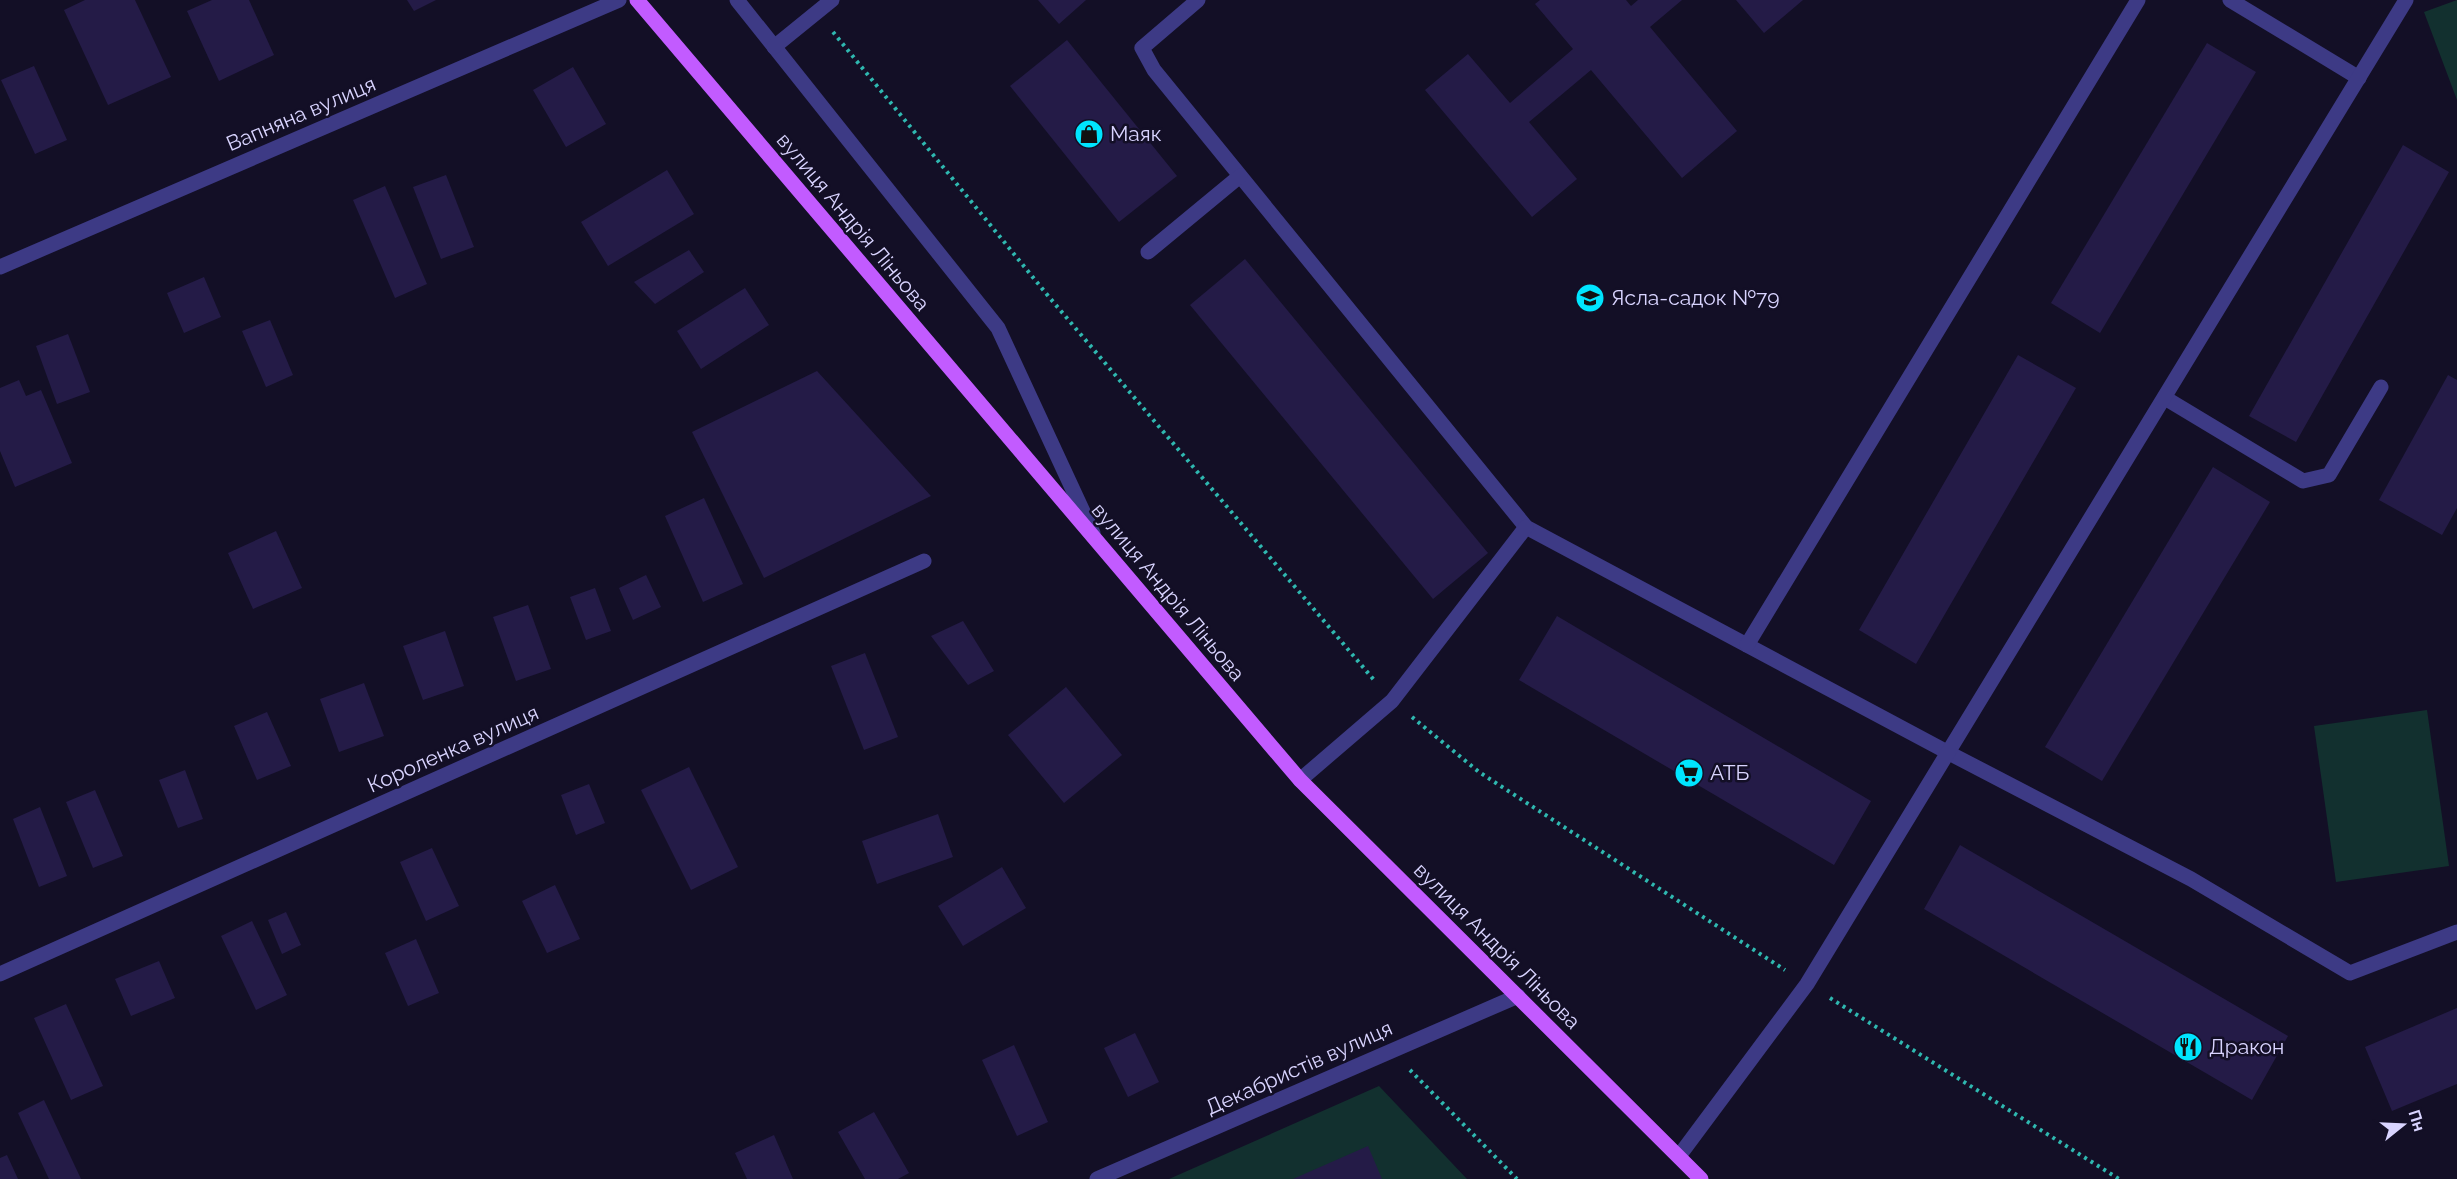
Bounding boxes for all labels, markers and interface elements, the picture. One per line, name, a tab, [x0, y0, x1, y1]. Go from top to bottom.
street label: Вапняна вулиця	[222, 71, 379, 156]
shop icon: Маяк	[1073, 118, 1105, 150]
place label: Маяк	[1110, 121, 1162, 146]
street label: вулиця Андрія Ліньова	[772, 128, 935, 316]
school or university icon: Ясла-садок №79	[1574, 282, 1606, 314]
place label: Ясла-садок №79	[1611, 285, 1780, 310]
street label: вулиця Андрія Ліньова	[1087, 498, 1250, 686]
street label: Короленка вулиця	[363, 700, 542, 798]
supermarket icon: АТБ	[1673, 757, 1705, 789]
place label: АТБ	[1710, 760, 1750, 785]
street label: вулиця Андрія Ліньова	[1409, 857, 1586, 1034]
street label: Декабристів вулиця	[1202, 1015, 1396, 1120]
restaurant icon: Дракон	[2172, 1031, 2204, 1063]
place label: Дракон	[2209, 1034, 2284, 1059]
north arrow	[2373, 1095, 2433, 1155]
text: Пн	[2404, 1107, 2429, 1134]

